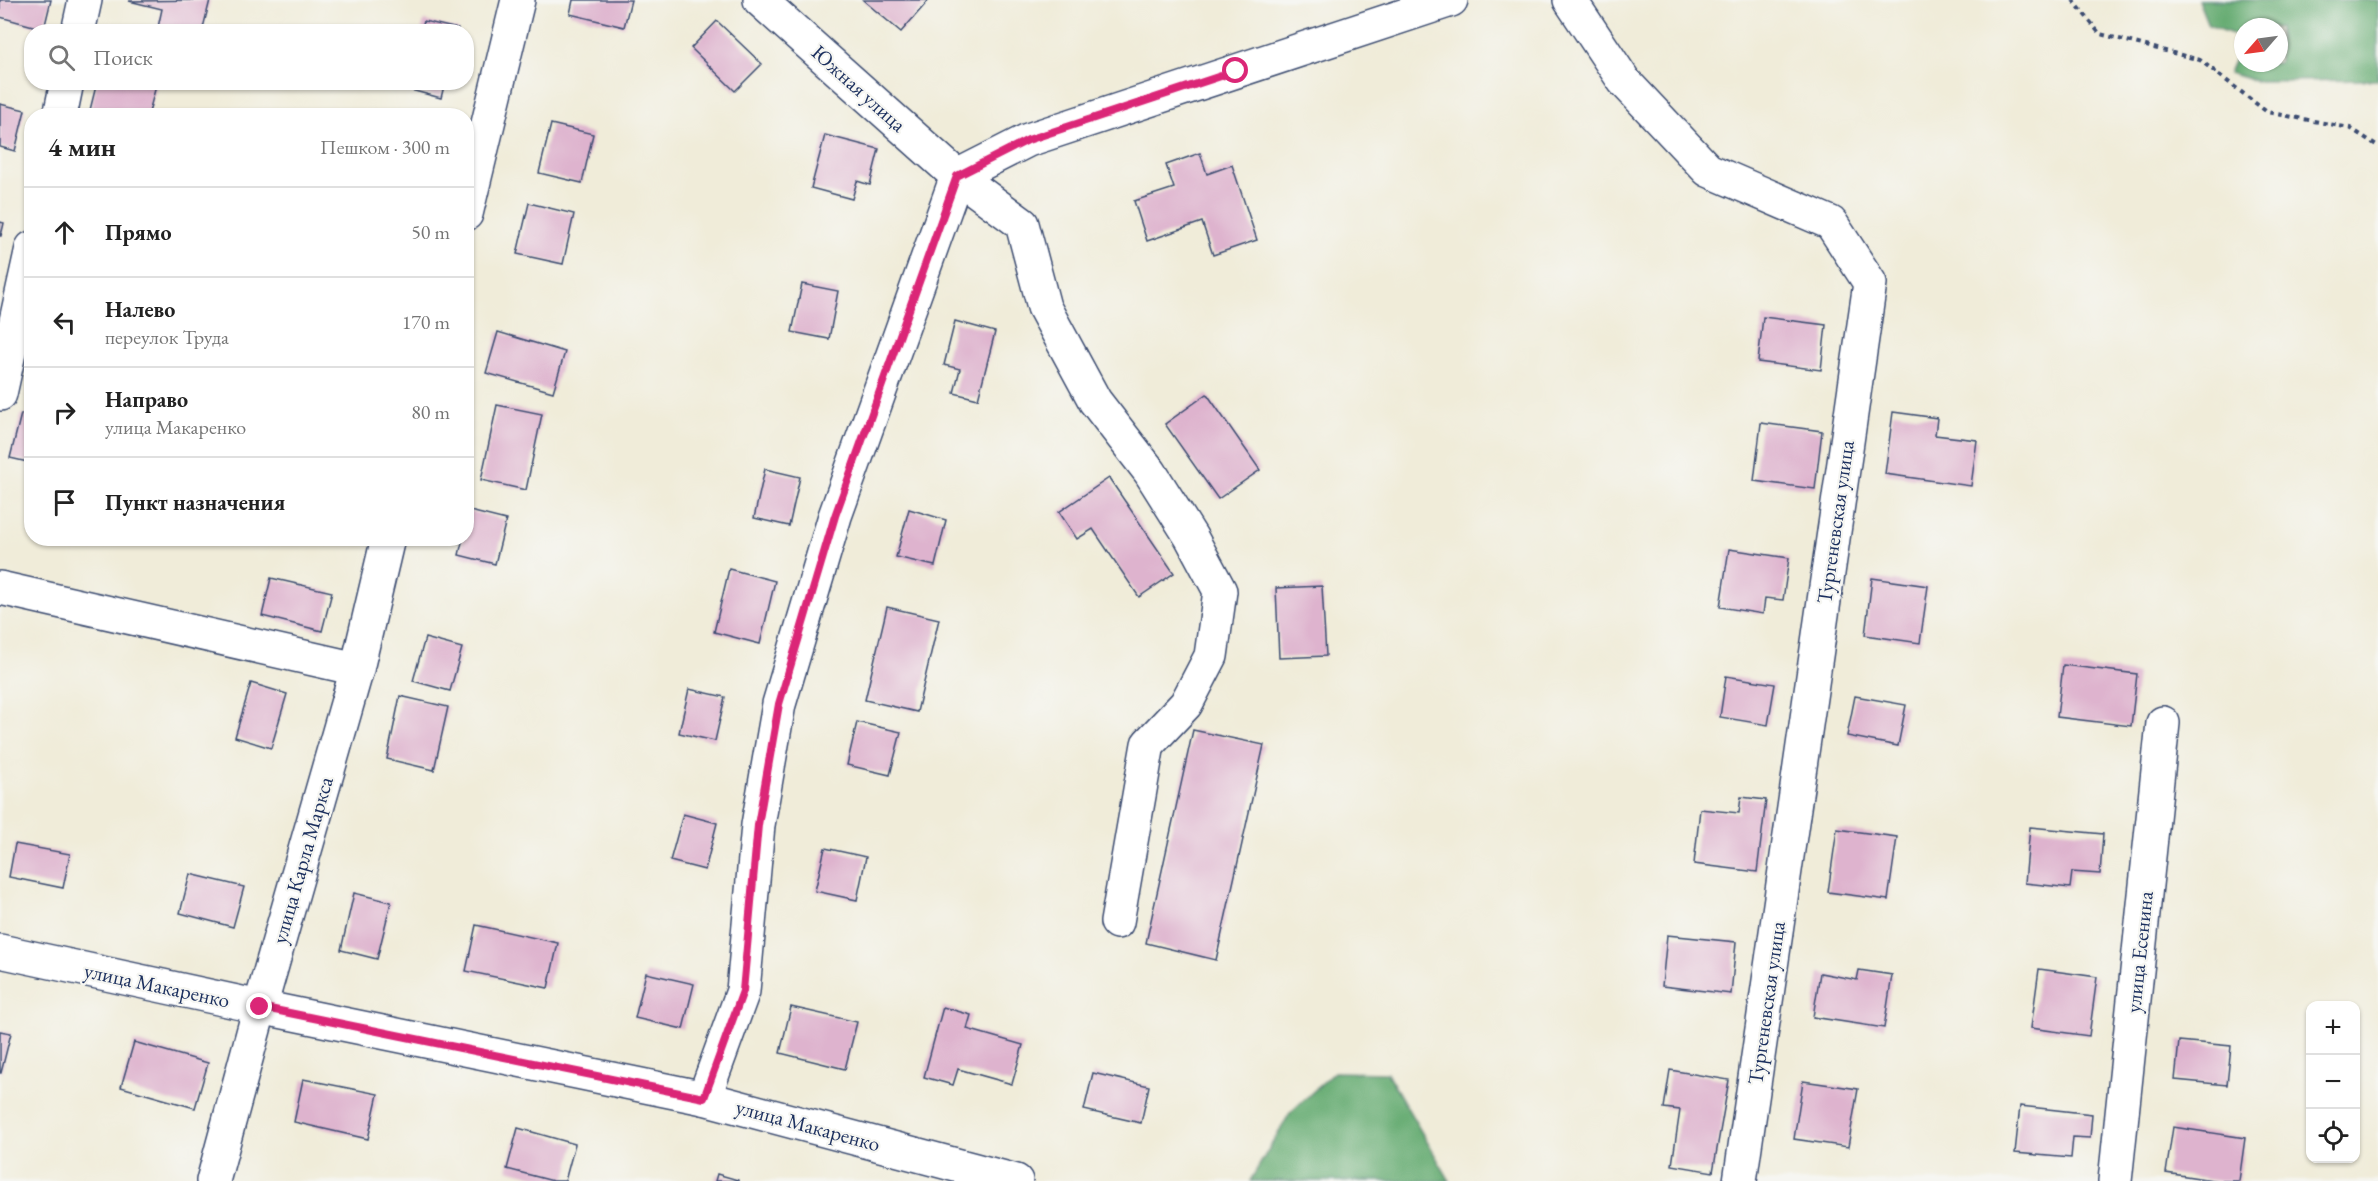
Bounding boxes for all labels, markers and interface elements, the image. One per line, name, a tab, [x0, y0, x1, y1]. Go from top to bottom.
north arrow	[2234, 18, 2288, 72]
search box	[24, 24, 474, 90]
street label: Южная улица	[806, 38, 912, 138]
icon: search	[45, 41, 78, 74]
text: Поиск	[93, 43, 153, 72]
route start	[1222, 57, 1248, 83]
text: 4 мин	[48, 130, 116, 164]
text: Пешком · 300 m	[320, 134, 450, 160]
icon: ahead	[48, 216, 81, 249]
text: Прямо	[105, 218, 172, 247]
text: 50 m	[411, 219, 450, 245]
text: Налево	[105, 295, 175, 324]
icon: left	[48, 306, 81, 339]
text: 170 m	[402, 309, 450, 335]
text: переулок Труда	[105, 324, 229, 350]
text: Направо	[105, 385, 188, 414]
icon: right	[48, 396, 81, 429]
text: 80 m	[411, 399, 450, 425]
text: улица Макаренко	[105, 414, 246, 440]
street label: Тургеневская улица	[1810, 438, 1860, 605]
icon: arrive	[48, 486, 81, 519]
text: Пункт назначения	[105, 488, 285, 517]
street label: улица Карла Маркса	[265, 773, 339, 947]
street label: улица Есенина	[2119, 889, 2159, 1014]
street label: Тургеневская улица	[1741, 919, 1791, 1086]
street label: улица Макаренко	[82, 956, 232, 1014]
route end	[246, 993, 272, 1019]
map controls	[2306, 1001, 2360, 1163]
button: +	[2306, 1001, 2360, 1055]
button: −	[2306, 1055, 2360, 1109]
street label: улица Макаренко	[733, 1093, 883, 1157]
button: locate	[2306, 1109, 2360, 1163]

